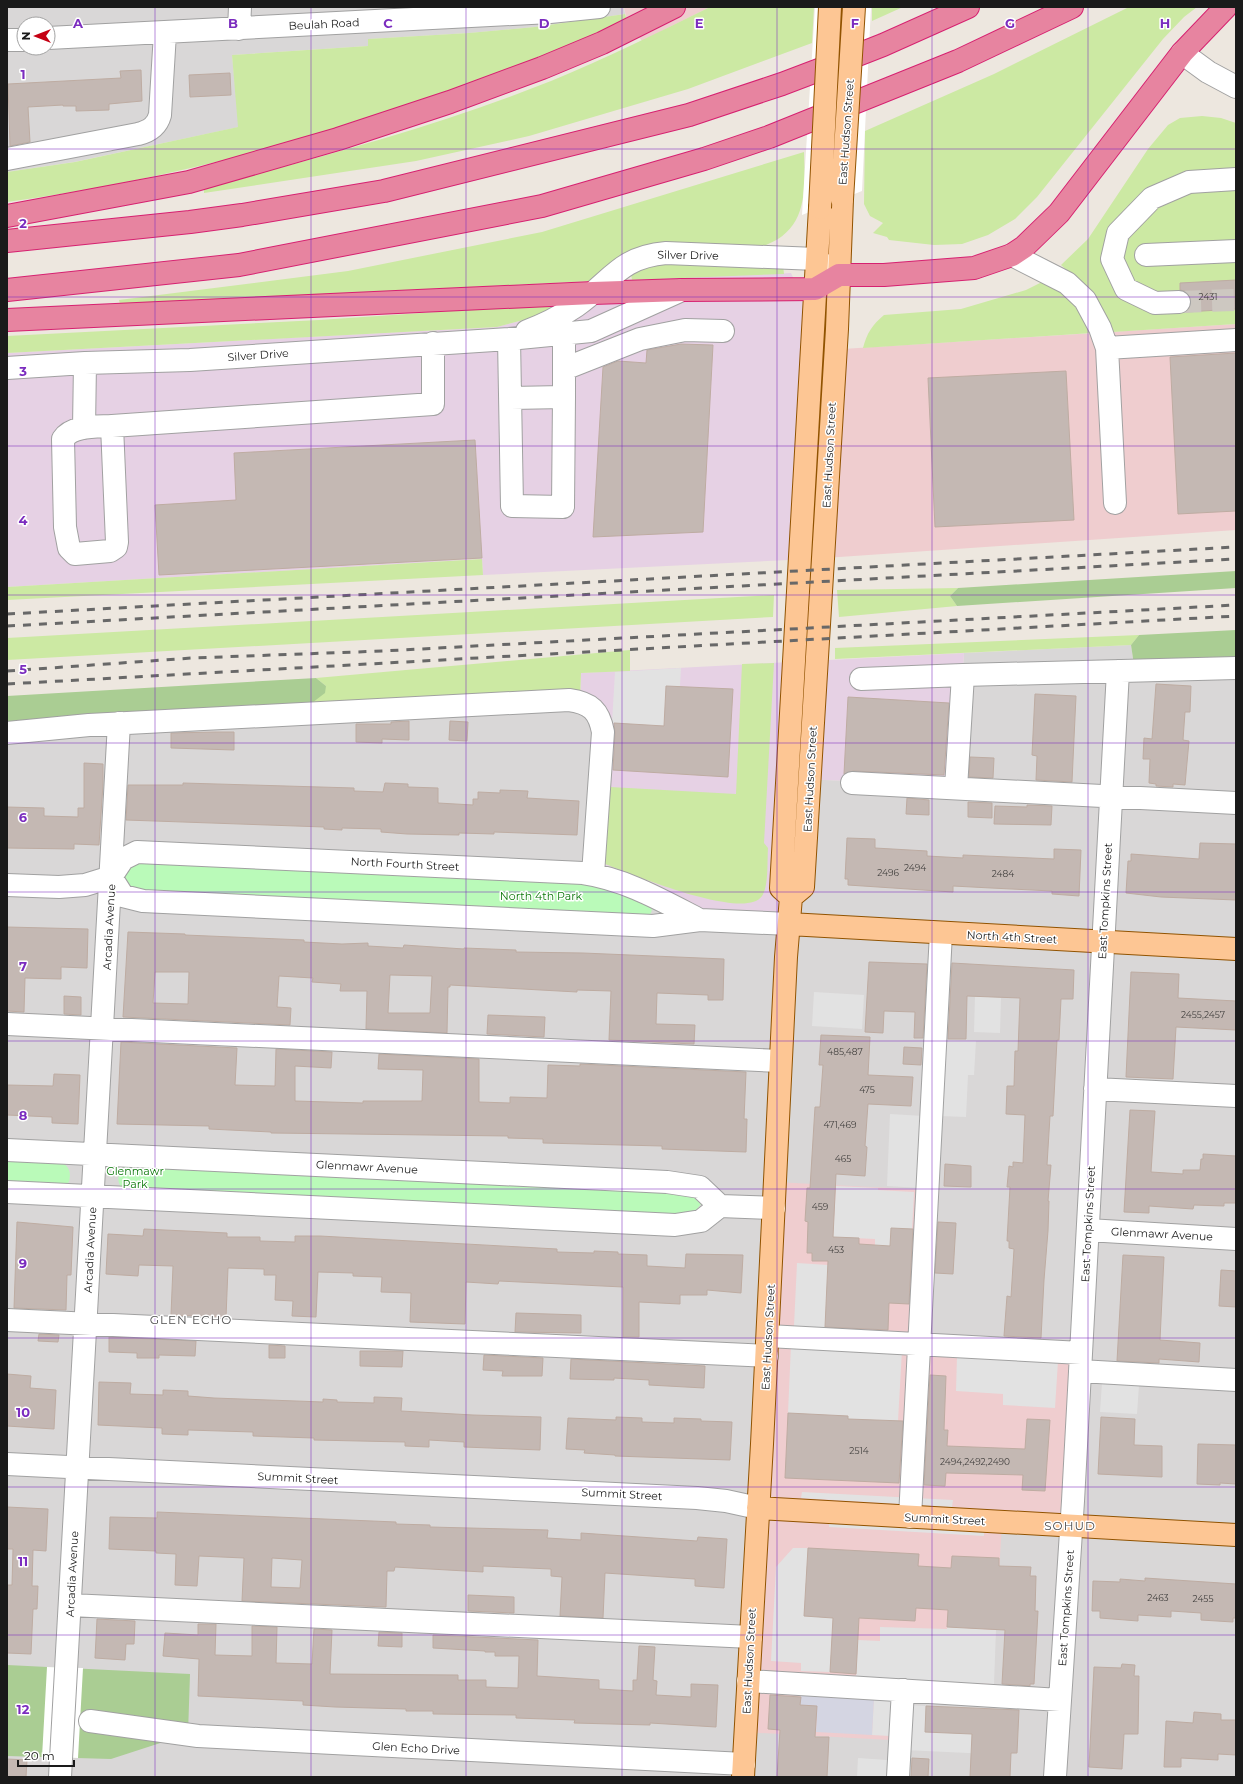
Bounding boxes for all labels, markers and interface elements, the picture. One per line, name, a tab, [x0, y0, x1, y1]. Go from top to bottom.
text: A	[72, 15, 84, 31]
text: B	[228, 15, 238, 31]
street label: Beulah Road	[288, 15, 360, 33]
text: C	[383, 15, 393, 31]
text: D	[539, 15, 550, 31]
text: E	[695, 15, 704, 31]
text: F	[851, 15, 859, 31]
text: G	[1005, 15, 1015, 31]
text: H	[1160, 15, 1170, 31]
north arrow	[16, 16, 56, 56]
text: N	[19, 32, 33, 40]
text: 1	[20, 66, 26, 82]
street label: East Hudson Street	[835, 78, 857, 185]
text: 2	[19, 215, 27, 231]
street label: Silver Drive	[657, 247, 719, 263]
house number: 2431	[1198, 291, 1218, 302]
street label: Silver Drive	[227, 346, 289, 364]
text: 3	[18, 363, 27, 379]
street label: East Hudson Street	[819, 401, 839, 508]
text: 4	[19, 512, 28, 528]
text: 5	[19, 661, 27, 677]
street label: East Hudson Street	[800, 725, 820, 832]
text: 6	[19, 809, 28, 825]
street label: East Tompkins Street	[1095, 842, 1115, 960]
street label: North Fourth Street	[350, 854, 460, 874]
house number: 2494	[904, 862, 926, 873]
house number: 2496	[877, 867, 899, 878]
house number: 2484	[992, 868, 1014, 879]
street label: Arcadia Avenue	[100, 883, 118, 970]
park label: North 4th Park	[500, 889, 583, 903]
street label: North 4th Street	[966, 928, 1058, 946]
text: 7	[19, 958, 27, 974]
house number: 2455,2457	[1181, 1009, 1225, 1020]
house number: 485,487	[827, 1046, 863, 1057]
house number: 475	[859, 1084, 875, 1095]
text: 8	[19, 1107, 28, 1123]
house number: 471,469	[824, 1119, 857, 1130]
house number: 465	[835, 1153, 851, 1164]
street label: Glenmawr Avenue	[316, 1157, 419, 1177]
park label: Glenmawr Park	[106, 1164, 164, 1191]
street label: East Tompkins Street	[1078, 1165, 1098, 1283]
house number: 459	[812, 1201, 829, 1212]
street label: Arcadia Avenue	[81, 1206, 99, 1293]
street label: Glenmawr Avenue	[1111, 1224, 1214, 1244]
house number: 453	[828, 1244, 844, 1255]
text: 9	[19, 1255, 27, 1271]
street label: East Hudson Street	[758, 1283, 778, 1390]
district label: GLEN ECHO	[150, 1312, 232, 1327]
text: 10	[16, 1404, 30, 1420]
house number: 2514	[849, 1445, 869, 1456]
house number: 2494,2492,2490	[940, 1456, 1010, 1467]
street label: Summit Street	[257, 1469, 339, 1487]
street label: Summit Street	[581, 1485, 663, 1503]
street label: Summit Street	[904, 1510, 986, 1528]
district label: SOHUD	[1044, 1518, 1096, 1533]
street label: Arcadia Avenue	[63, 1530, 81, 1617]
street label: East Tompkins Street	[1055, 1549, 1077, 1667]
text: 11	[18, 1553, 28, 1569]
house number: 2463	[1147, 1592, 1169, 1603]
house number: 2455	[1193, 1593, 1213, 1604]
street label: East Hudson Street	[739, 1607, 759, 1714]
text: 12	[17, 1701, 30, 1717]
street label: Glen Echo Drive	[372, 1739, 461, 1757]
scale bar	[18, 1742, 74, 1768]
text: 20 m	[24, 1748, 55, 1763]

